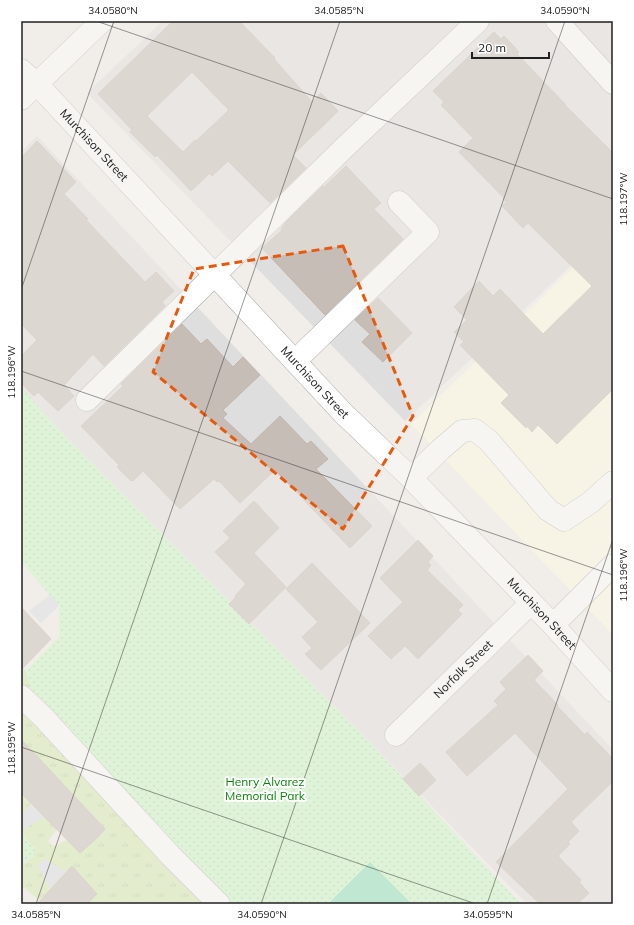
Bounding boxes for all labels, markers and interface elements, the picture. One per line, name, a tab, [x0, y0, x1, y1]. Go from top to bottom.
text: 34.0580°N	[88, 4, 138, 17]
text: 34.0585°N	[314, 4, 364, 17]
text: 34.0590°N	[540, 4, 590, 17]
scale bar	[472, 34, 549, 60]
text: 20 m	[478, 40, 506, 55]
street label: Murchison Street	[57, 106, 132, 184]
text: 118.197°W	[617, 172, 630, 226]
street label: Murchison Street	[278, 343, 352, 422]
text: 118.196°W	[5, 345, 18, 399]
text: 118.196°W	[617, 548, 630, 602]
street label: Murchison Street	[504, 574, 580, 652]
street label: Norfolk Street	[430, 637, 496, 701]
text: 118.195°W	[5, 721, 18, 775]
park label: Henry Alvarez Memorial Park	[225, 774, 306, 803]
text: 34.0585°N	[11, 908, 61, 921]
text: 34.0590°N	[237, 908, 287, 921]
text: 34.0595°N	[463, 908, 513, 921]

